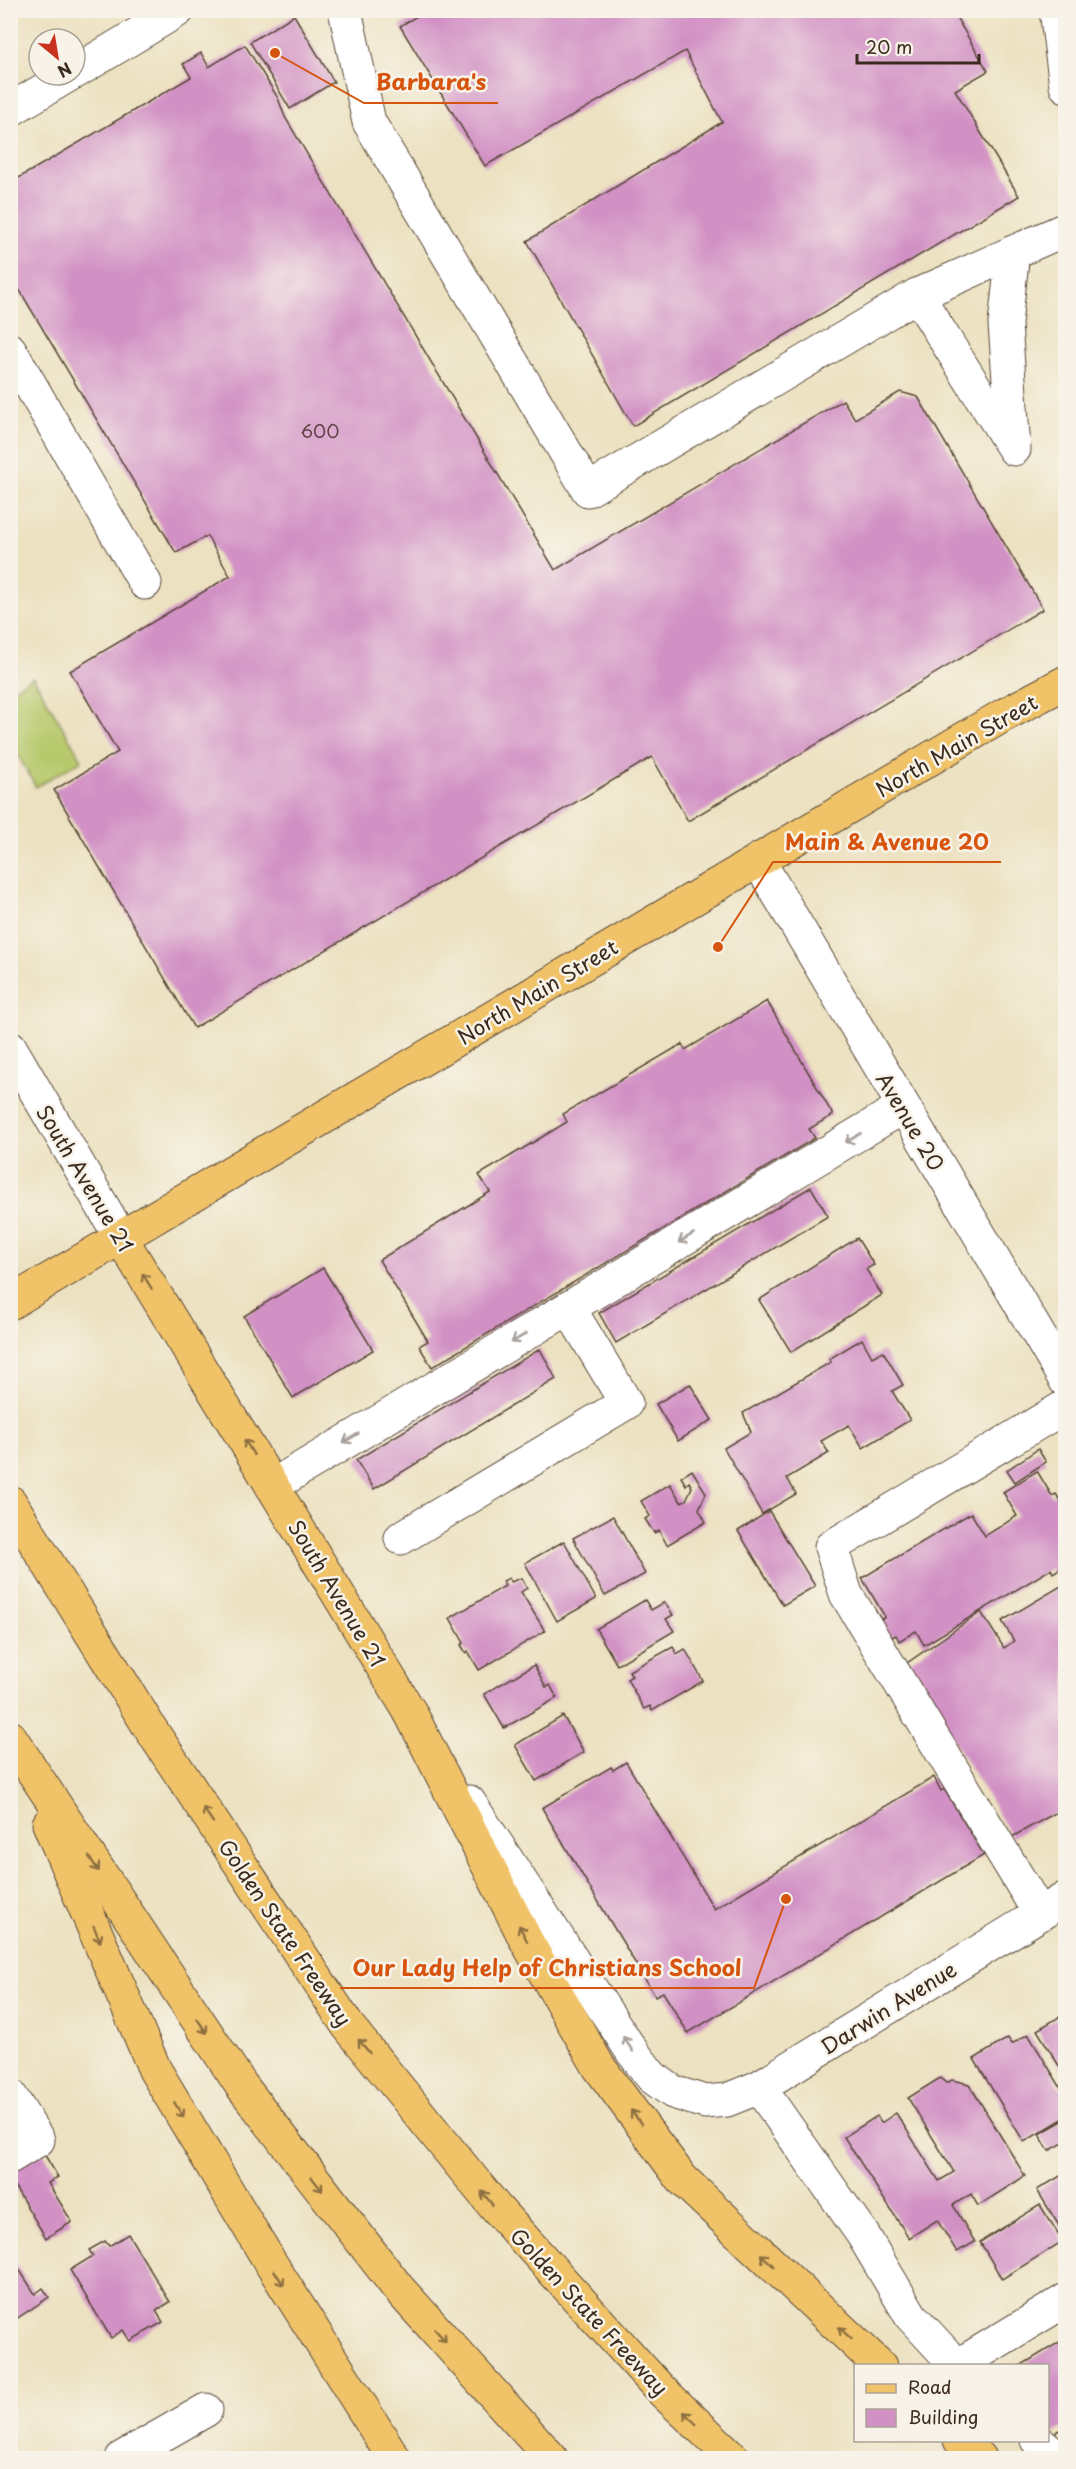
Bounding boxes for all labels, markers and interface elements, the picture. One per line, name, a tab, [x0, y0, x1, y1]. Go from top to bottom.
north arrow	[27, 27, 87, 87]
scale bar	[857, 27, 978, 65]
text: 20 m	[866, 33, 912, 60]
text: N	[54, 57, 76, 84]
callout: Barbara's	[364, 63, 498, 103]
text: Barbara's	[376, 64, 486, 97]
house number: 600	[300, 417, 340, 444]
street label: North Main Street	[869, 686, 1043, 804]
callout: Main & Avenue 20	[773, 822, 1001, 862]
text: Main & Avenue 20	[785, 824, 989, 857]
street label: North Main Street	[451, 930, 623, 1052]
street label: Avenue 20	[869, 1066, 953, 1176]
street label: South Avenue 21	[29, 1098, 143, 1258]
one-way arrow	[845, 1132, 862, 1144]
one-way arrow	[678, 1232, 695, 1244]
one-way arrow	[140, 1273, 152, 1290]
one-way arrow	[511, 1333, 528, 1345]
one-way arrow	[343, 1432, 360, 1444]
one-way arrow	[242, 1439, 254, 1456]
street label: South Avenue 21	[281, 1513, 395, 1673]
one-way arrow	[202, 1808, 214, 1824]
street label: Golden State Freeway	[211, 1832, 361, 2032]
one-way arrow	[88, 1855, 100, 1872]
one-way arrow	[92, 1924, 103, 1943]
one-way arrow	[516, 1924, 528, 1942]
callout: Our Lady Help of Christians School	[340, 1948, 754, 1988]
text: Our Lady Help of Christians School	[352, 1950, 742, 1983]
street label: Darwin Avenue	[814, 1952, 962, 2062]
one-way arrow	[196, 2018, 208, 2034]
one-way arrow	[622, 2037, 634, 2053]
one-way arrow	[358, 2038, 371, 2054]
one-way arrow	[174, 2101, 186, 2118]
one-way arrow	[630, 2109, 642, 2125]
one-way arrow	[311, 2175, 324, 2191]
one-way arrow	[480, 2190, 493, 2206]
street label: Golden State Freeway	[503, 2220, 677, 2402]
one-way arrow	[760, 2252, 775, 2267]
one-way arrow	[274, 2269, 286, 2286]
one-way arrow	[838, 2326, 853, 2340]
one-way arrow	[433, 2327, 447, 2342]
legend	[854, 2364, 1049, 2442]
text: Road	[908, 2373, 952, 2400]
text: Building	[908, 2403, 978, 2430]
one-way arrow	[683, 2411, 698, 2425]

